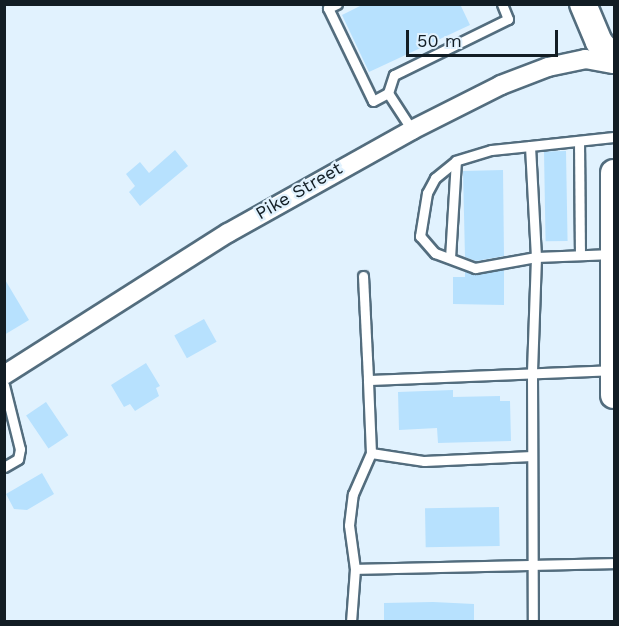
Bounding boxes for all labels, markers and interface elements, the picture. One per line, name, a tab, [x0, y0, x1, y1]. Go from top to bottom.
scale bar	[409, 18, 560, 56]
text: 50 m	[417, 30, 462, 51]
street label: Pike Street	[252, 158, 346, 224]

